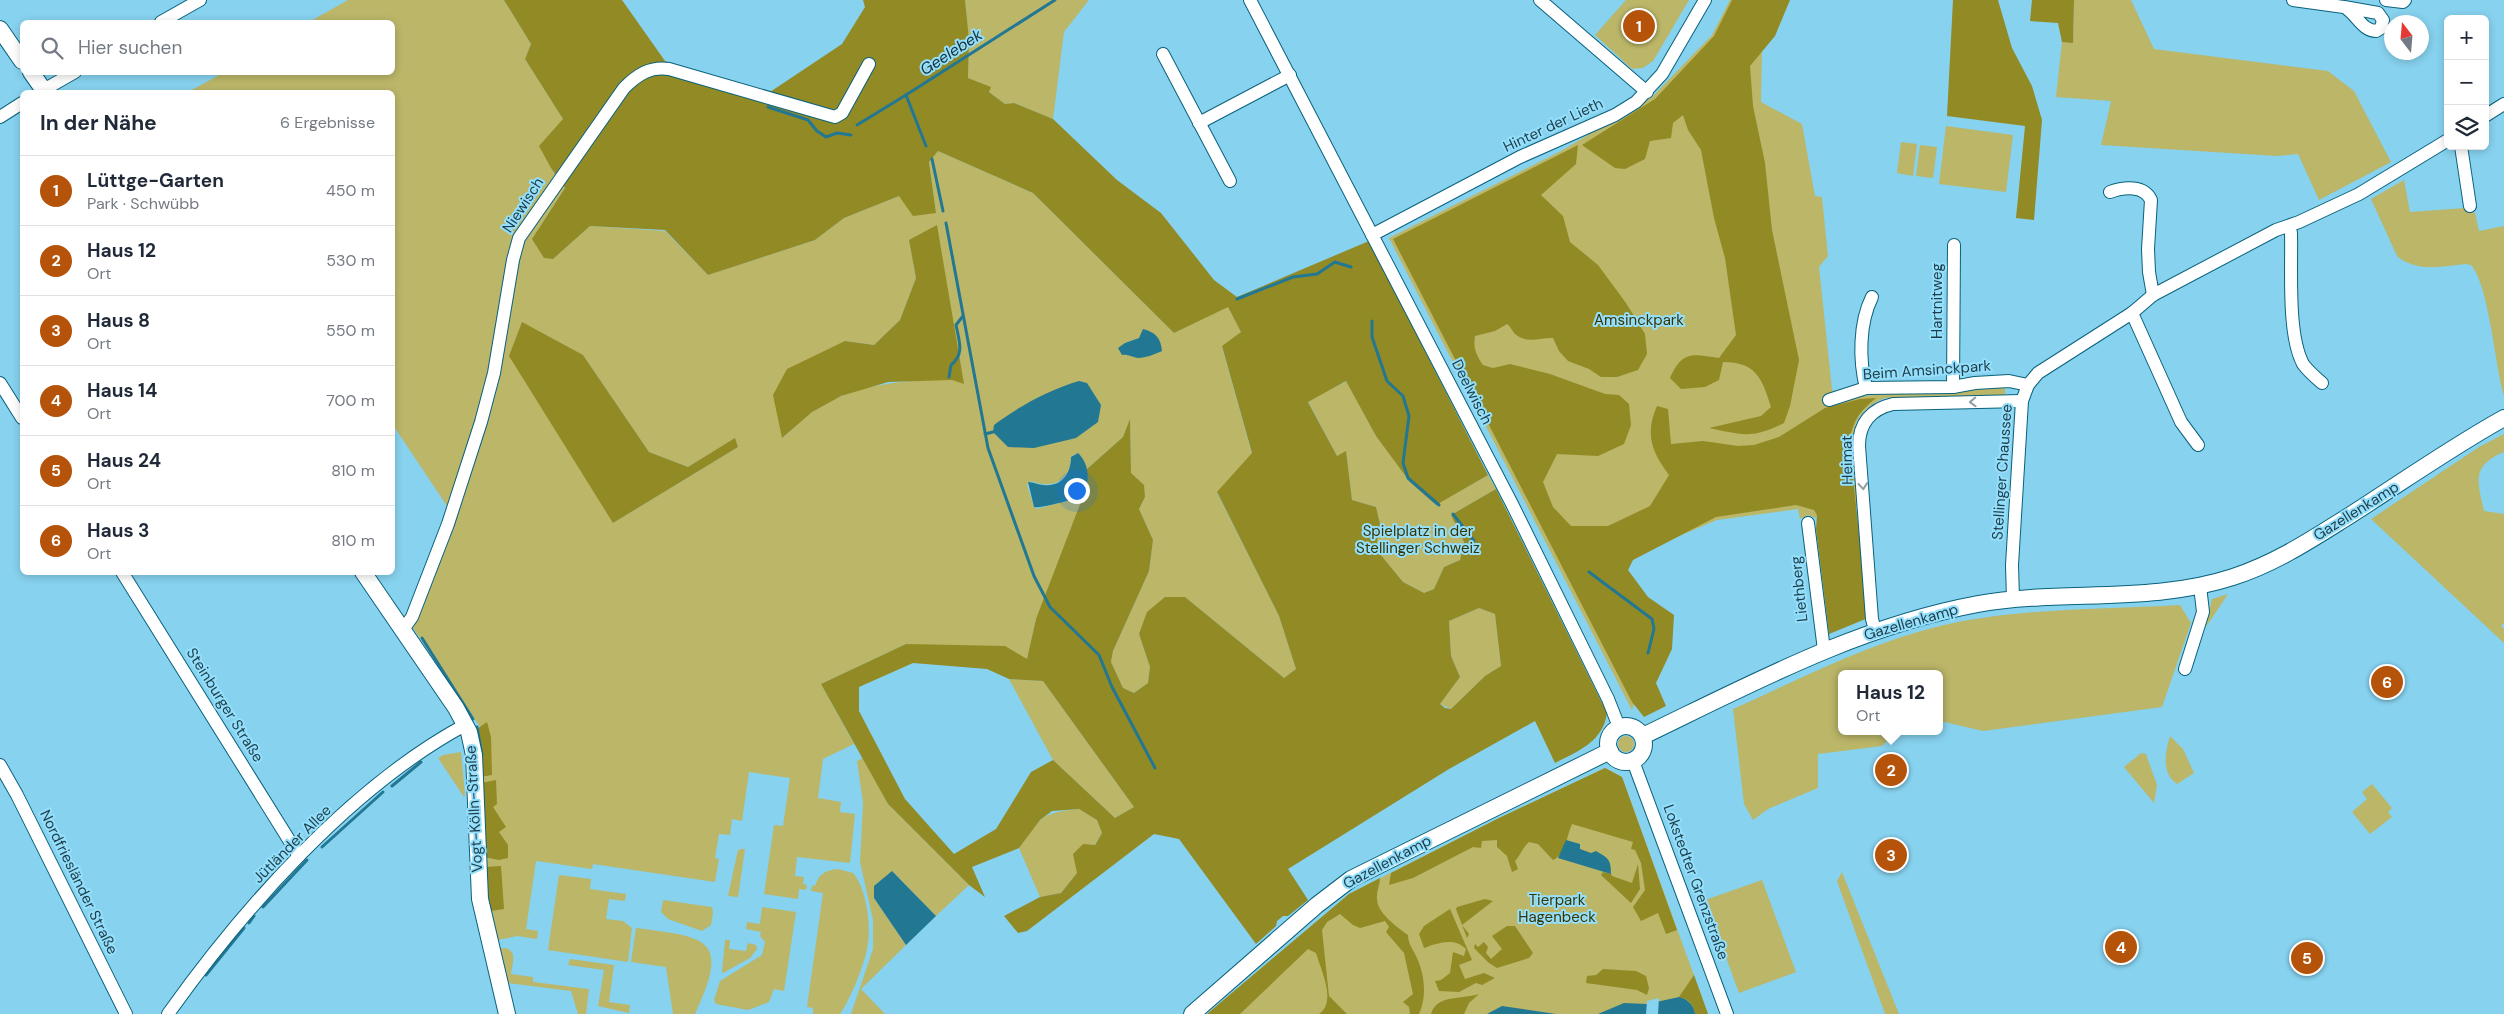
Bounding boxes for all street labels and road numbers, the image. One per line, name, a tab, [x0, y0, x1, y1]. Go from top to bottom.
street label: Hinter der Lieth	[1500, 93, 1606, 157]
street label: Niewisch	[498, 174, 548, 236]
street label: Hartnitweg	[1927, 263, 1947, 339]
street label: Deelwisch	[1447, 356, 1497, 428]
street label: Beim Amsinckpark	[1862, 356, 1992, 384]
street label: Stellinger Chaussee	[1987, 403, 2017, 541]
street label: Heimat	[1837, 435, 1857, 485]
street label: Gazellenkamp	[2310, 477, 2402, 545]
street label: Liethberg	[1786, 555, 1812, 623]
street label: Gazellenkamp	[1862, 599, 1960, 645]
street label: Steinburger Straße	[182, 644, 268, 766]
street label: Vogt-Kölln-Straße	[461, 745, 487, 873]
street label: Jütländer Allee	[248, 800, 336, 888]
street label: Lokstedter Grenzstraße	[1659, 802, 1733, 962]
street label: Nordfriesländer Straße	[35, 806, 123, 958]
street label: Gazellenkamp	[1339, 830, 1435, 894]

